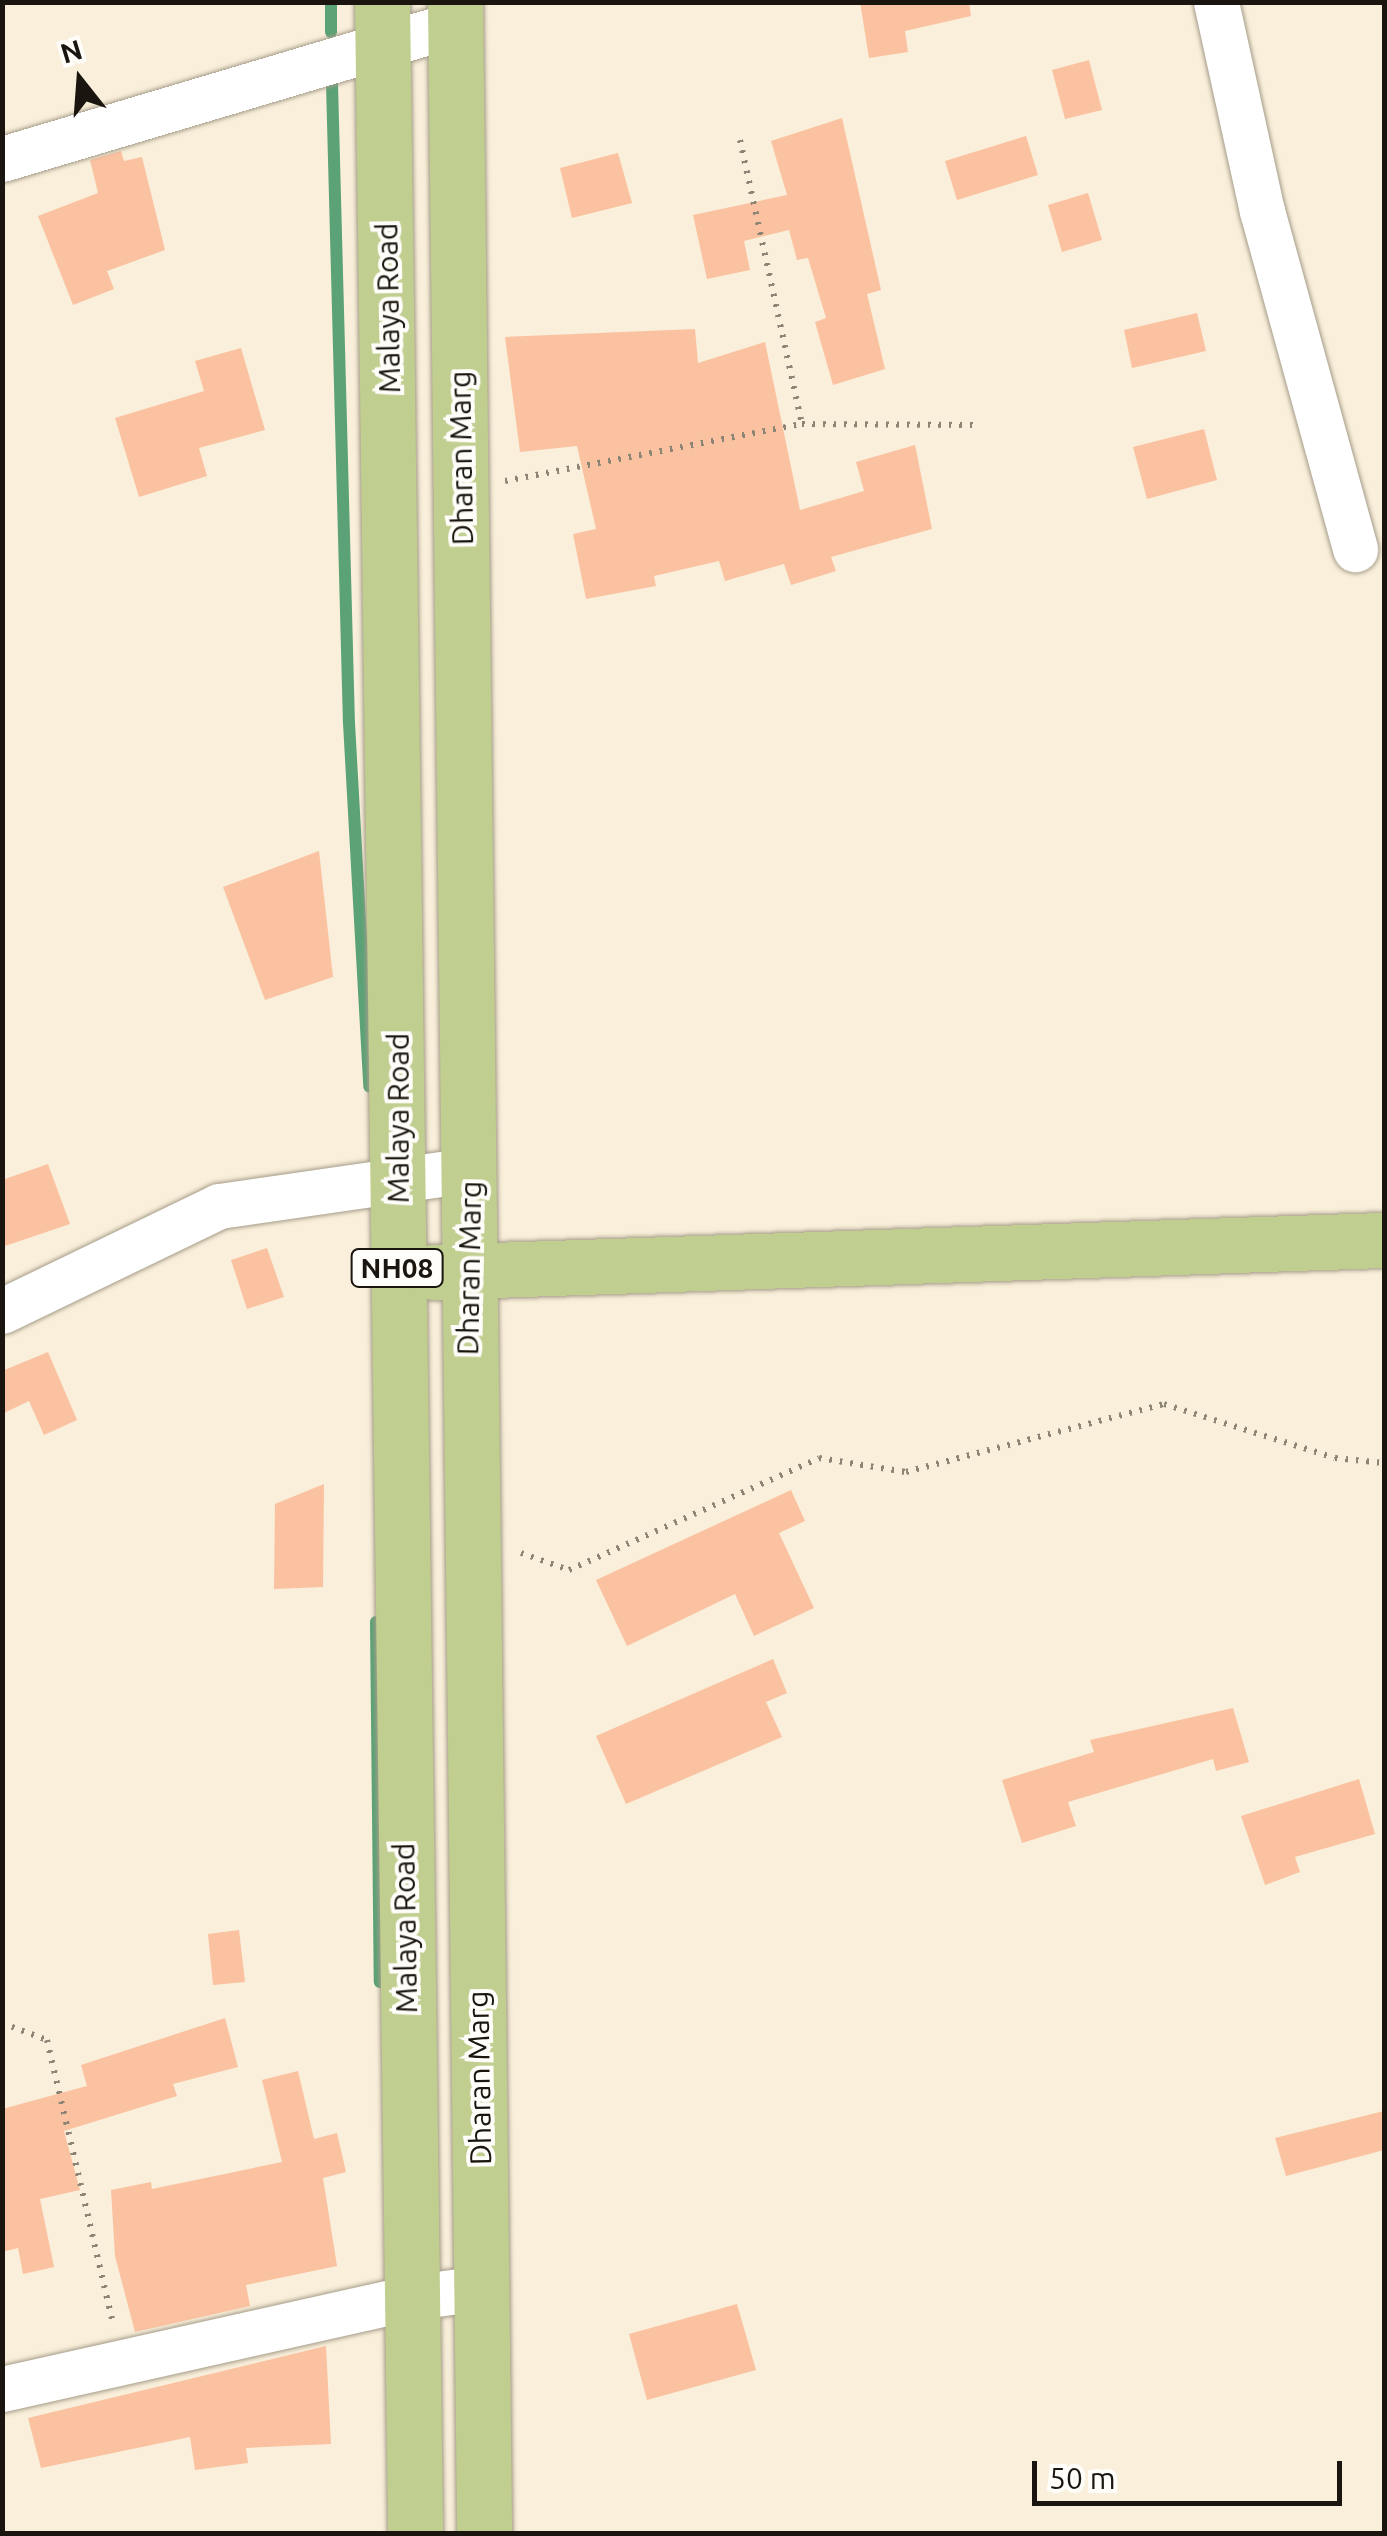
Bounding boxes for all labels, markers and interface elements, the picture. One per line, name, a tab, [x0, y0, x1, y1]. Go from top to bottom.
north arrow	[30, 30, 130, 130]
text: N	[57, 33, 86, 69]
street label: Malaya Road	[369, 222, 407, 394]
street label: Dharan Marg	[441, 370, 481, 546]
street label: Malaya Road	[380, 1033, 416, 1203]
street label: Dharan Marg	[449, 1180, 489, 1356]
road number: NH08	[350, 1245, 444, 1291]
street label: Malaya Road	[386, 1842, 424, 2014]
street label: Dharan Marg	[459, 1990, 499, 2166]
scale bar	[1037, 2441, 1347, 2503]
text: 50 m	[1049, 2461, 1116, 2495]

